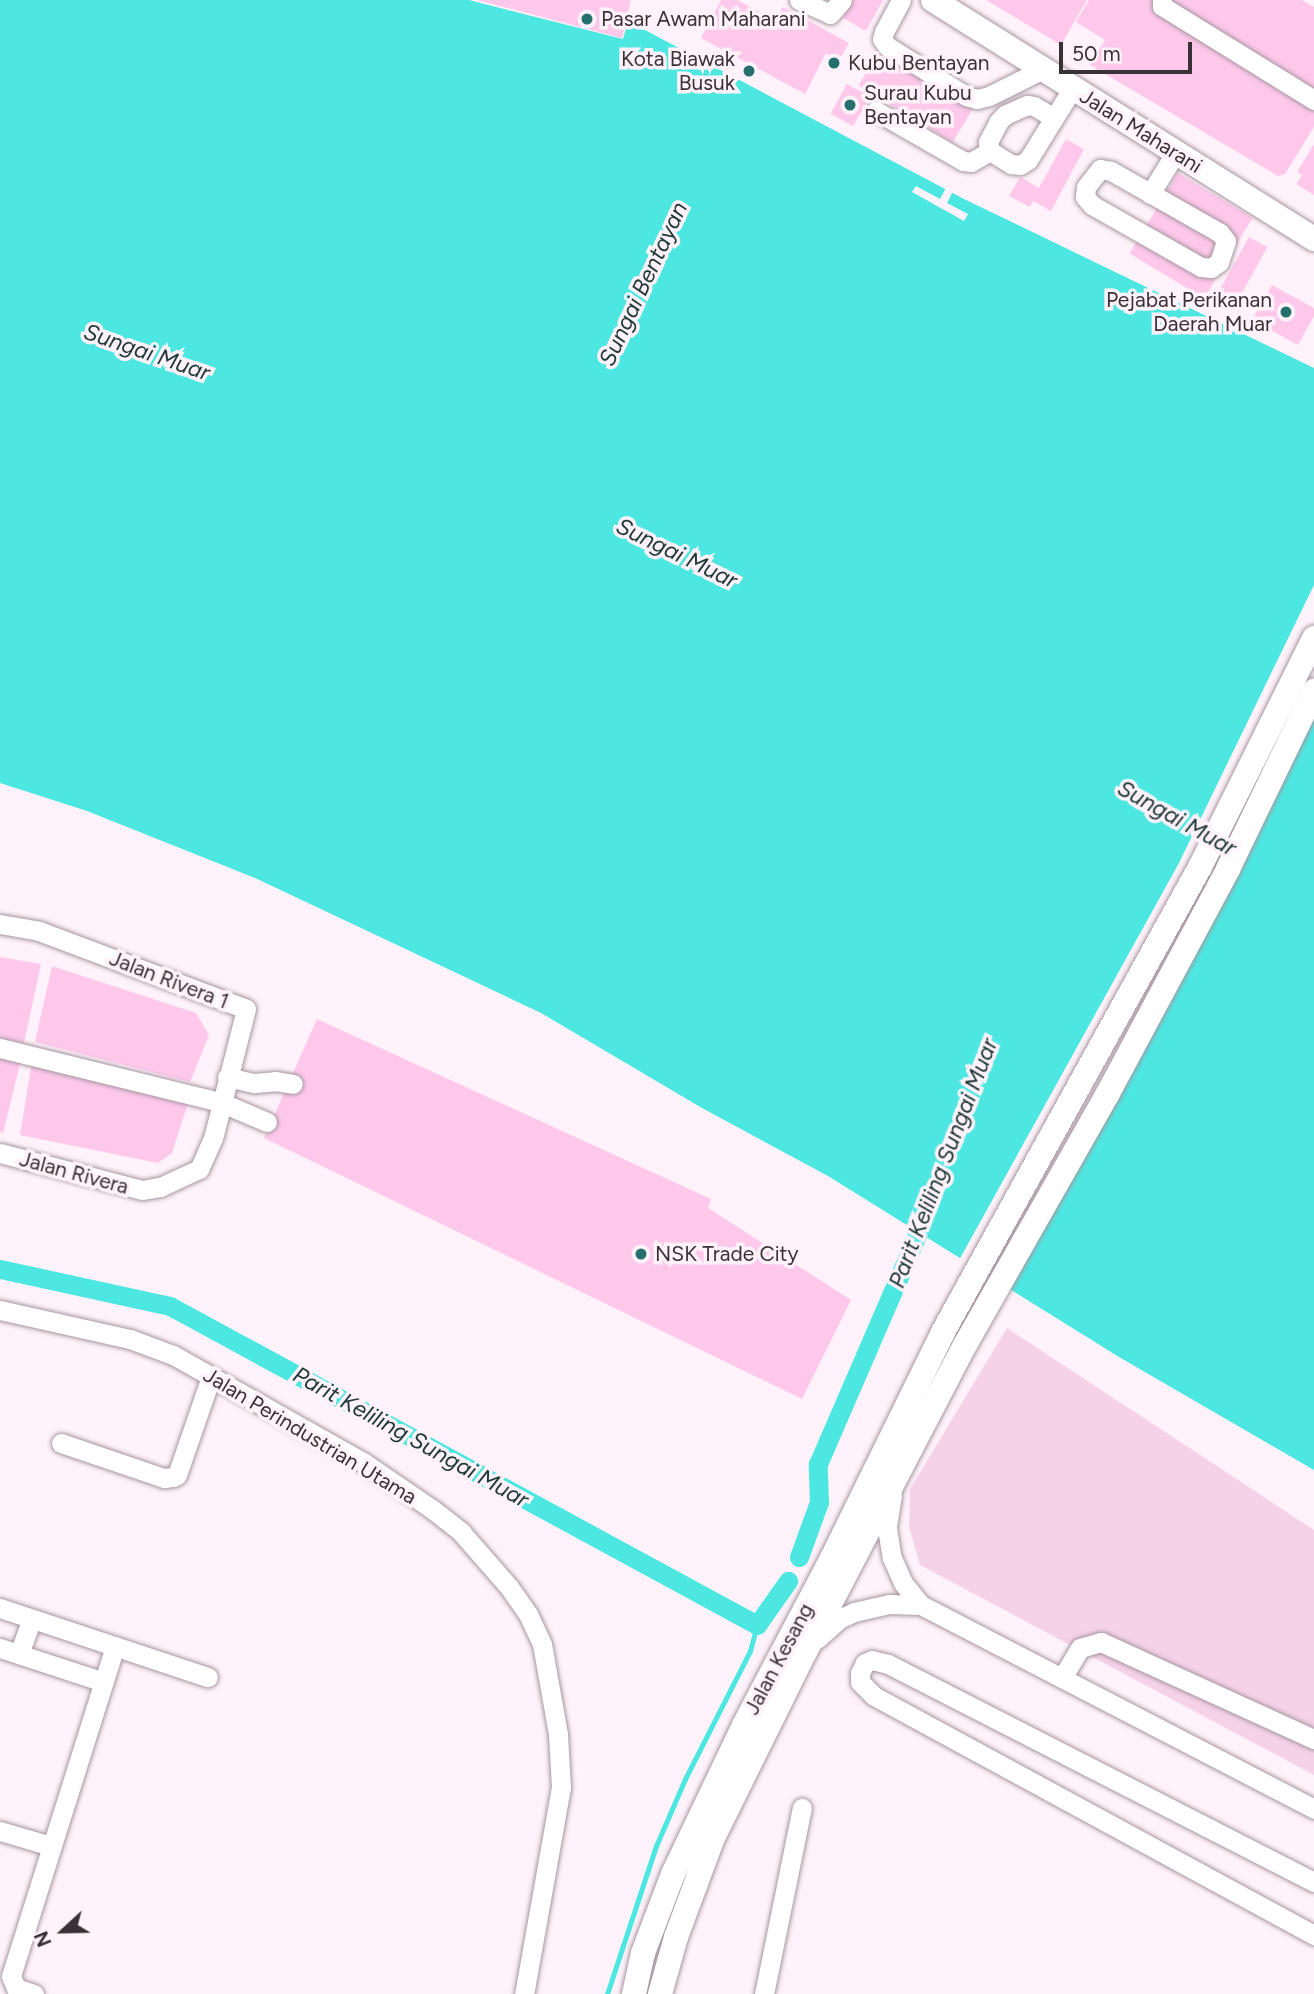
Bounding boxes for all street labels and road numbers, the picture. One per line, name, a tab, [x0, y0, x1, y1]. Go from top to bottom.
street label: Jalan Maharani	[1075, 83, 1207, 179]
street label: Jalan Rivera 1	[106, 946, 232, 1014]
street label: Jalan Rivera	[17, 1146, 131, 1200]
street label: Jalan Perindustrian Utama	[199, 1362, 421, 1510]
street label: Jalan Kesang	[739, 1599, 819, 1719]

